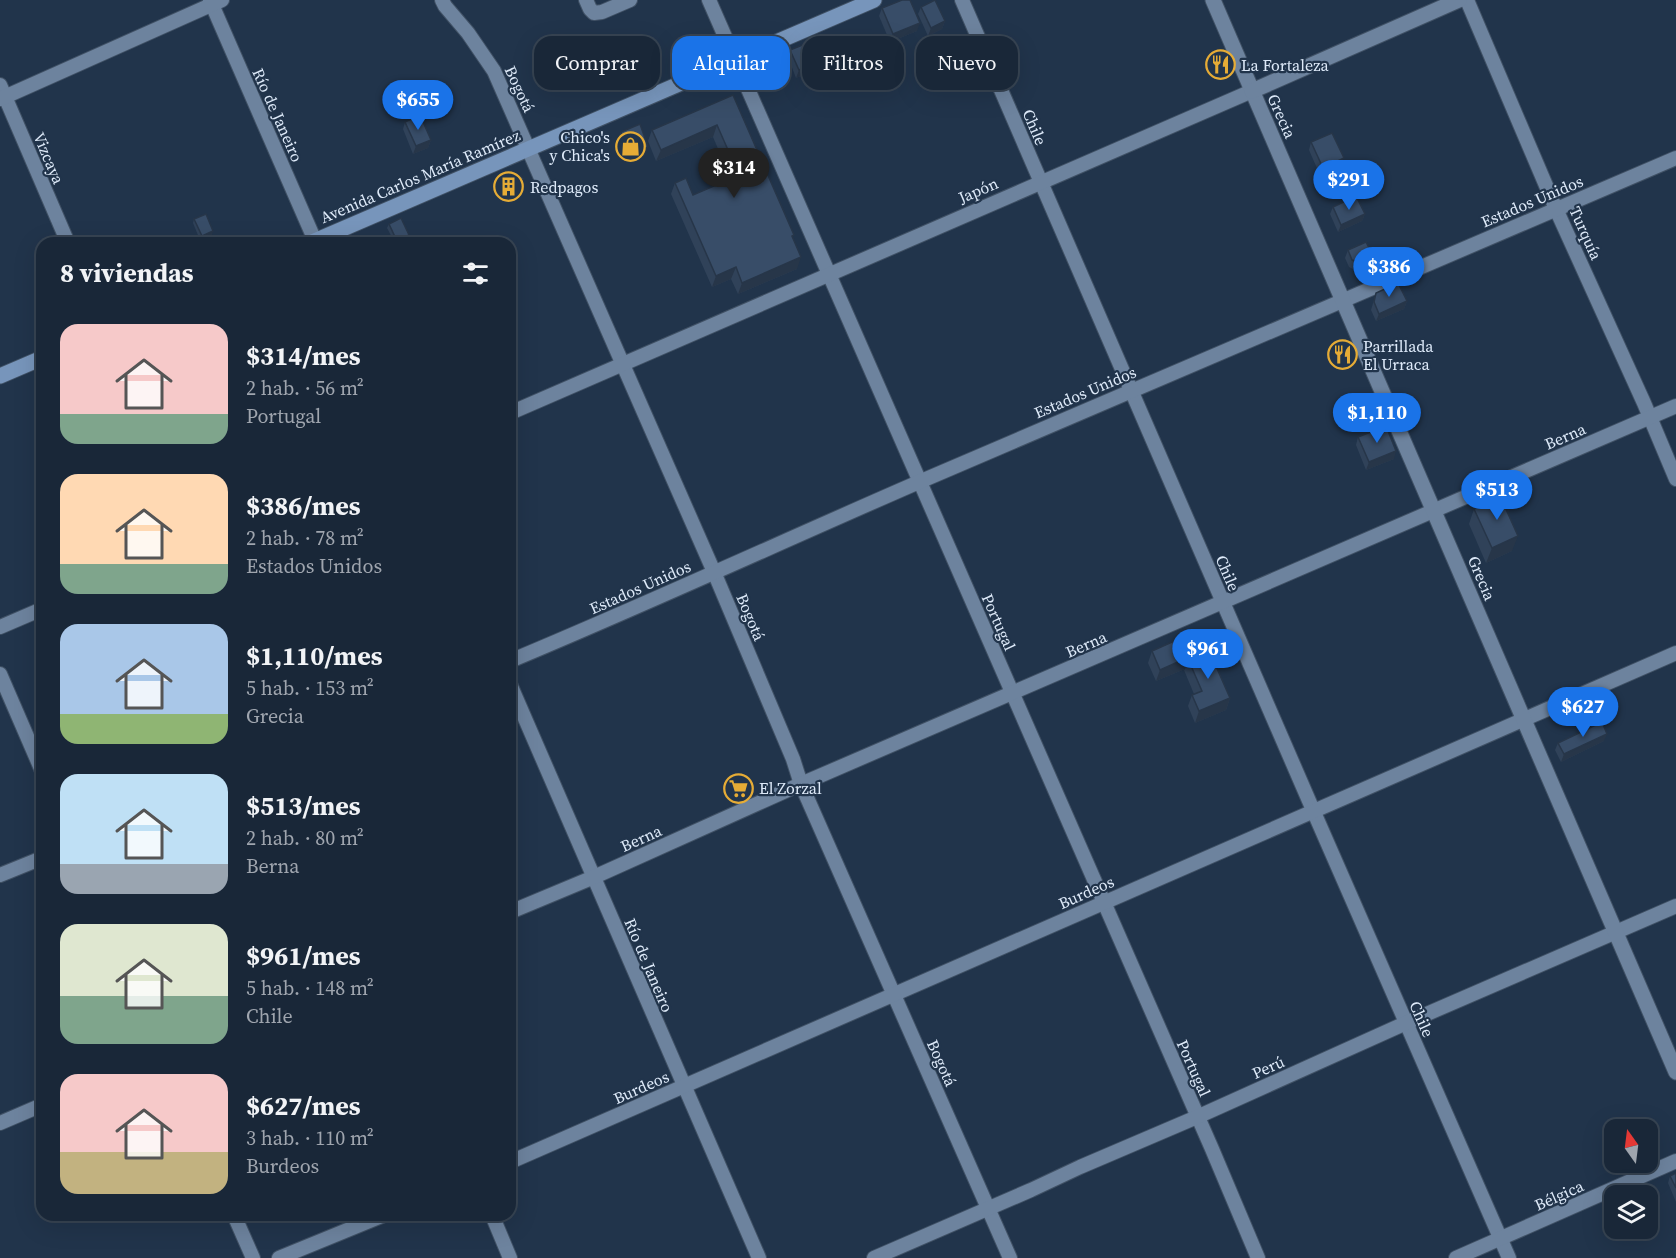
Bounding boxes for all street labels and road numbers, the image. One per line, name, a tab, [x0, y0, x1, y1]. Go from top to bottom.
street label: Bogotá	[500, 62, 541, 117]
street label: Río de Janeiro	[248, 65, 309, 165]
street label: Grecia	[1263, 90, 1302, 142]
street label: Chile	[1018, 105, 1052, 149]
street label: Avenida Carlos María Ramírez	[317, 124, 523, 228]
street label: Vizcaya	[28, 129, 70, 188]
street label: Estados Unidos	[1478, 170, 1586, 232]
street label: Japón	[954, 172, 1002, 209]
street label: Turquía	[1564, 203, 1608, 264]
street label: Estados Unidos	[1031, 361, 1139, 423]
street label: Berna	[1541, 417, 1590, 454]
street label: Chile	[1211, 551, 1245, 595]
street label: Grecia	[1463, 552, 1502, 604]
street label: Estados Unidos	[586, 555, 694, 619]
street label: Bogotá	[731, 590, 771, 645]
street label: Portugal	[977, 590, 1021, 654]
street label: Berna	[1062, 625, 1111, 662]
street label: Berna	[617, 819, 666, 857]
street label: Burdeos	[1055, 870, 1117, 914]
street label: Río de Janeiro	[619, 915, 679, 1016]
street label: Chile	[1404, 997, 1440, 1041]
street label: Bogotá	[922, 1036, 962, 1091]
street label: Portugal	[1172, 1036, 1216, 1100]
street label: Perú	[1248, 1050, 1288, 1084]
street label: Burdeos	[610, 1065, 672, 1109]
street label: Bélgica	[1531, 1174, 1588, 1216]

